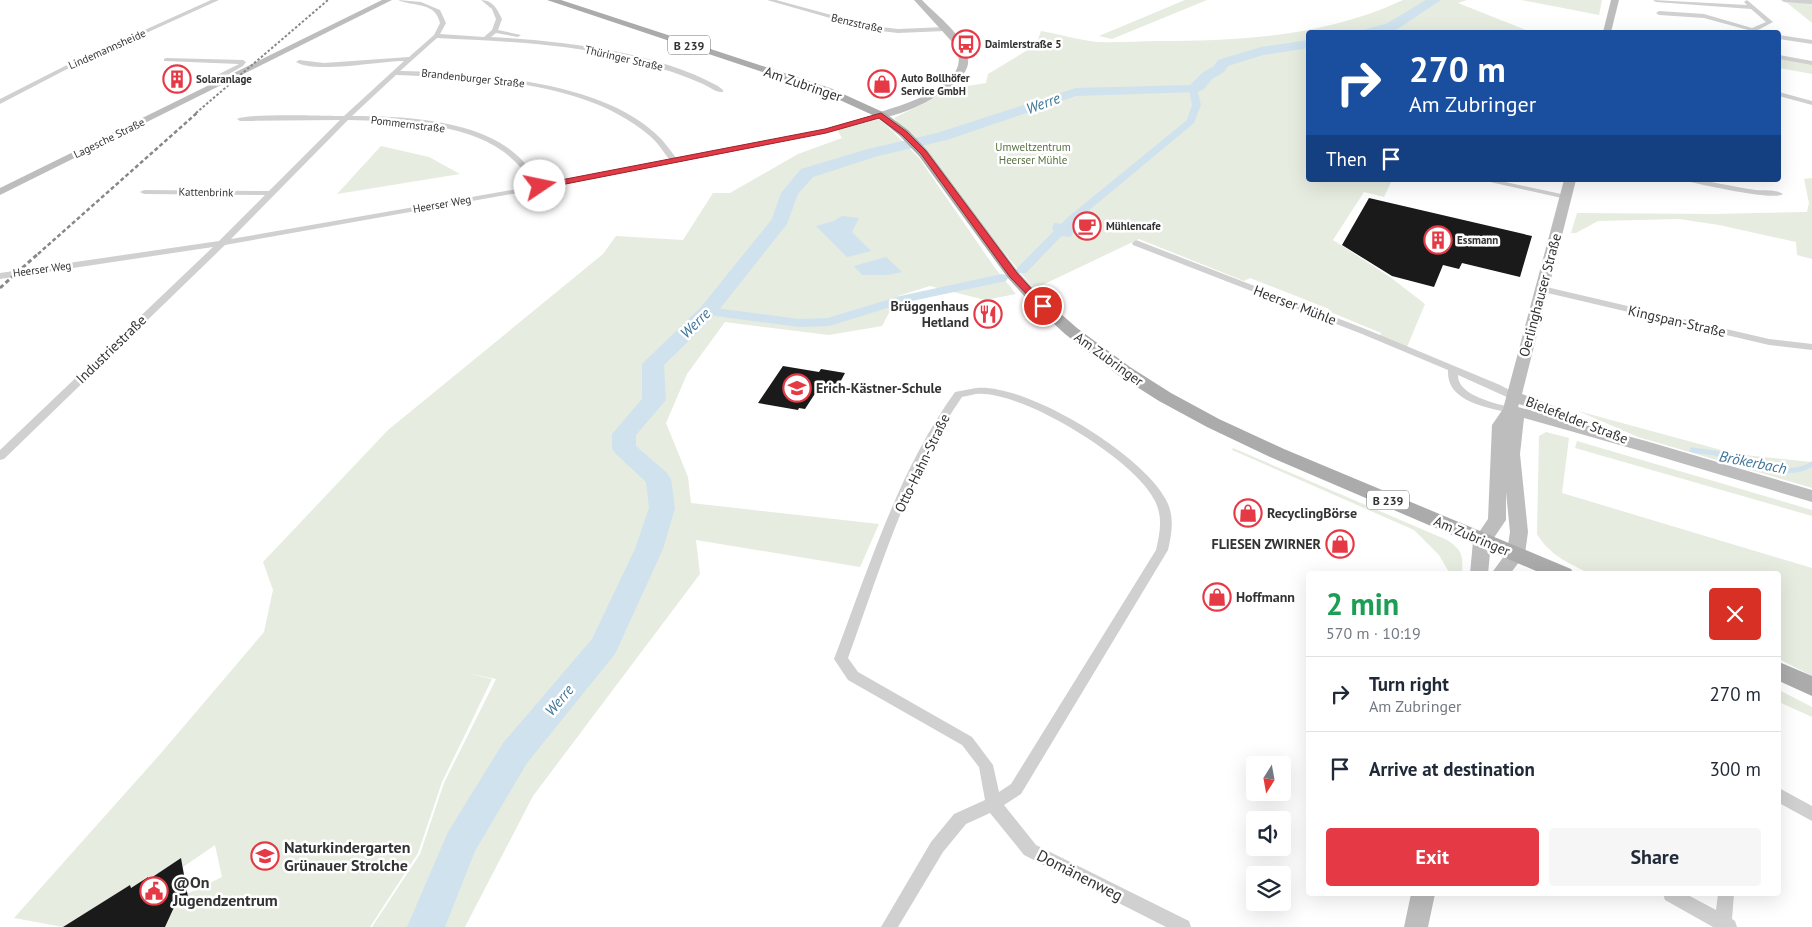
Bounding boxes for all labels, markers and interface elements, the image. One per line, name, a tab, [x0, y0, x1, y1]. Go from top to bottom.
street label: Benzstraße	[830, 10, 885, 36]
street label: Lindemannsheide	[66, 26, 148, 72]
bus stop icon: Daimlerstraße 5	[951, 29, 981, 59]
road number: B 239	[668, 36, 710, 54]
place label: Daimlerstraße 5	[985, 37, 1061, 51]
street label: Thüringer Straße	[584, 42, 665, 74]
text: 270 m	[1409, 46, 1506, 92]
icon: right	[1326, 50, 1391, 115]
street label: Am Zubringer	[762, 62, 844, 106]
building icon: Solaranlage	[162, 64, 192, 94]
street label: Brandenburger Straße	[421, 66, 526, 90]
shop icon: Auto Bollhöfer Service GmbH	[867, 69, 897, 99]
place label: Auto Bollhöfer Service GmbH	[901, 71, 970, 98]
place label: Solaranlage	[196, 72, 252, 86]
water label: Werre	[1023, 88, 1063, 118]
text: Am Zubringer	[1409, 90, 1536, 118]
street label: Pommernstraße	[370, 113, 446, 136]
street label: Lagesche Straße	[71, 115, 147, 161]
park label: Umweltzentrum Heerser Mühle	[995, 140, 1071, 167]
icon: arrive	[1377, 145, 1405, 173]
text: Then	[1326, 147, 1367, 171]
position arrow	[513, 159, 565, 211]
street label: Kattenbrink	[179, 185, 234, 199]
street label: Heerser Weg	[412, 192, 472, 216]
cafe icon: Mühlencafe	[1072, 211, 1102, 241]
place label: Mühlencafe	[1106, 219, 1161, 233]
building icon: Essmann	[1423, 225, 1453, 255]
street label: Oerlinghauser Straße	[1515, 231, 1565, 359]
place label: Essmann	[1457, 233, 1498, 247]
street label: Heerser Weg	[12, 258, 72, 280]
street label: Heerser Mühle	[1251, 281, 1339, 329]
pin	[1022, 285, 1064, 327]
icon: arrive	[1029, 292, 1057, 320]
place label: Brüggenhaus Hetland	[891, 297, 969, 331]
restaurant icon: Brüggenhaus Hetland	[973, 299, 1003, 329]
street label: Kingspan-Straße	[1626, 301, 1728, 341]
water label: Werre	[676, 304, 714, 342]
street label: Industriestraße	[72, 311, 150, 387]
street label: Am Zubringer	[1071, 328, 1147, 390]
school or university icon: Erich-Kästner-Schule	[782, 373, 812, 403]
place label: Erich-Kästner-Schule	[816, 379, 942, 397]
street label: Bielefelder Straße	[1523, 392, 1631, 448]
street label: Otto-Hahn-Straße	[890, 411, 954, 515]
water label: Brökerbach	[1718, 446, 1788, 478]
road number: B 239	[1367, 490, 1409, 510]
shop icon: RecyclingBörse	[1233, 498, 1263, 528]
place label: RecyclingBörse	[1267, 504, 1357, 522]
street label: Am Zubringer	[1431, 512, 1513, 560]
shop icon: FLIESEN ZWIRNER	[1325, 529, 1355, 559]
place label: FLIESEN ZWIRNER	[1212, 535, 1322, 553]
shop icon: Hoffmann	[1202, 582, 1232, 612]
text: 2 min	[1326, 584, 1399, 623]
place label: Hoffmann	[1236, 588, 1295, 606]
button: close	[1709, 588, 1761, 640]
text: 570 m · 10:19	[1326, 623, 1421, 643]
text: Turn right	[1369, 672, 1449, 696]
water label: Werre	[540, 680, 578, 720]
icon: right	[1326, 680, 1354, 708]
text: 270 m	[1709, 682, 1761, 706]
text: Am Zubringer	[1369, 696, 1462, 716]
icon: arrive	[1326, 755, 1354, 783]
north arrow	[1246, 756, 1291, 801]
map controls	[1246, 756, 1291, 911]
text: Arrive at destination	[1369, 757, 1535, 781]
text: 300 m	[1709, 757, 1761, 781]
button: sound	[1246, 811, 1291, 856]
button: Exit	[1326, 828, 1539, 886]
button: Share	[1549, 828, 1761, 886]
place label: Naturkindergarten Grünauer Strolche	[284, 837, 410, 875]
school or university icon: Naturkindergarten Grünauer Strolche	[250, 841, 280, 871]
street label: Domänenweg	[1034, 845, 1126, 905]
button: layers	[1246, 866, 1291, 911]
place label: @On Jugendzentrum	[172, 872, 278, 910]
public building icon: @On Jugendzentrum	[139, 876, 169, 906]

